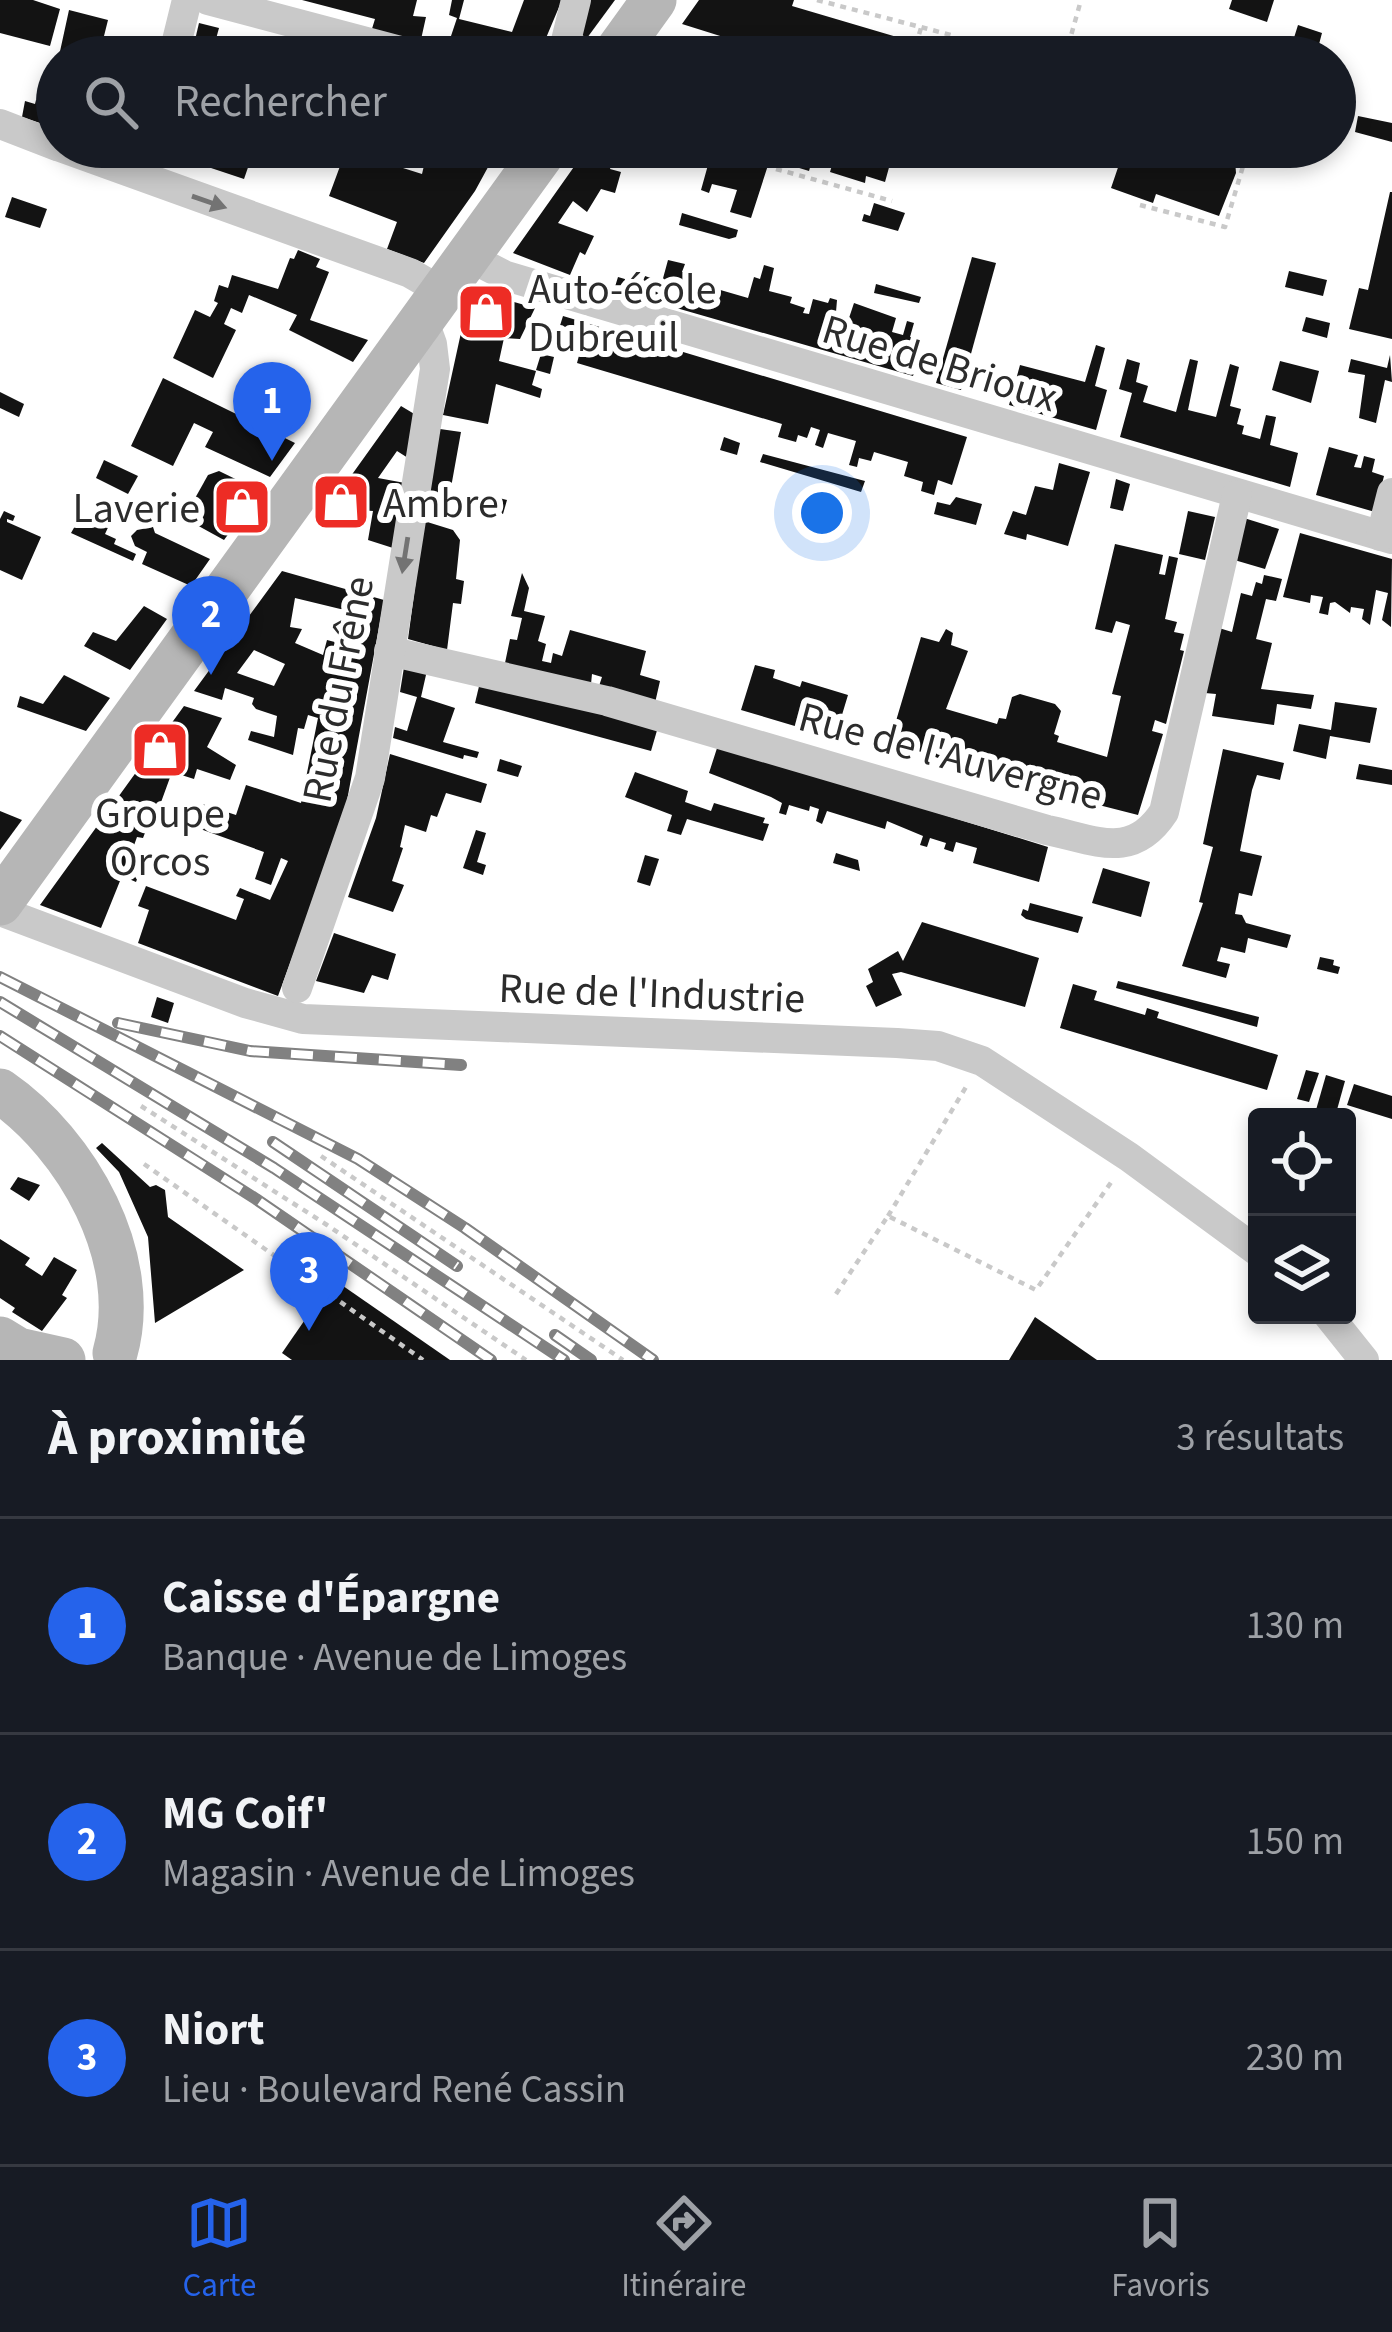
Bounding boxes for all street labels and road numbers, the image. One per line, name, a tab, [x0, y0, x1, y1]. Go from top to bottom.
street label: Rue de Brioux	[815, 300, 1064, 428]
street label: Rue du Frêne	[288, 571, 390, 808]
street label: Rue de l'Auvergne	[792, 688, 1109, 826]
street label: Rue de l'Industrie	[498, 959, 806, 1029]

